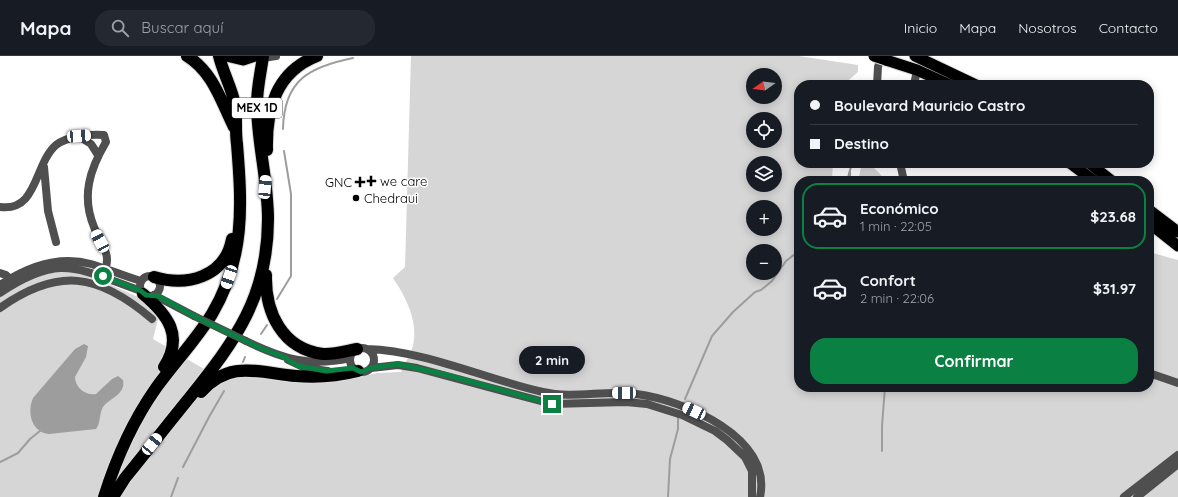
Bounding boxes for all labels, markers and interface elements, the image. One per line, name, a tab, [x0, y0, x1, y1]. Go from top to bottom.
search box	[95, 10, 375, 46]
text: Mapa	[20, 16, 71, 40]
icon: search	[109, 17, 131, 39]
text: Buscar aquí	[141, 18, 223, 37]
text: Inicio	[904, 19, 937, 37]
text: Mapa	[959, 19, 996, 37]
text: Nosotros	[1018, 19, 1077, 37]
text: Contacto	[1099, 19, 1158, 37]
north arrow	[746, 68, 782, 104]
map controls	[746, 68, 782, 280]
text: Boulevard Mauricio Castro	[834, 96, 1025, 115]
road number: MEX 1D	[232, 98, 282, 118]
button: locate	[746, 112, 782, 148]
car	[67, 129, 91, 143]
text: Destino	[834, 134, 889, 153]
button: layers	[746, 156, 782, 192]
place label: we care	[380, 173, 427, 189]
place label: GNC	[325, 174, 352, 190]
car	[258, 175, 272, 199]
marker: we care	[365, 175, 377, 187]
marker: GNC	[355, 177, 365, 187]
place label: Chedraui	[364, 190, 418, 206]
marker: Chedraui	[351, 193, 361, 203]
icon: car	[812, 198, 848, 234]
text: Económico	[860, 199, 939, 218]
button: +	[746, 200, 782, 236]
text: $23.68	[1090, 207, 1136, 226]
text: 1 min · 22:05	[860, 218, 932, 234]
car	[89, 228, 111, 254]
button: −	[746, 244, 782, 280]
car	[219, 264, 239, 290]
route start	[94, 267, 112, 285]
icon: car	[812, 270, 848, 306]
text: Confort	[860, 271, 916, 290]
text: $31.97	[1093, 279, 1136, 298]
text: 2 min · 22:06	[860, 290, 934, 306]
button: Confirmar	[810, 338, 1138, 384]
callout: 2 min	[519, 346, 585, 374]
text: 2 min	[535, 352, 569, 368]
car	[612, 387, 636, 399]
route end	[543, 395, 561, 413]
car	[681, 400, 707, 422]
car	[140, 431, 164, 457]

